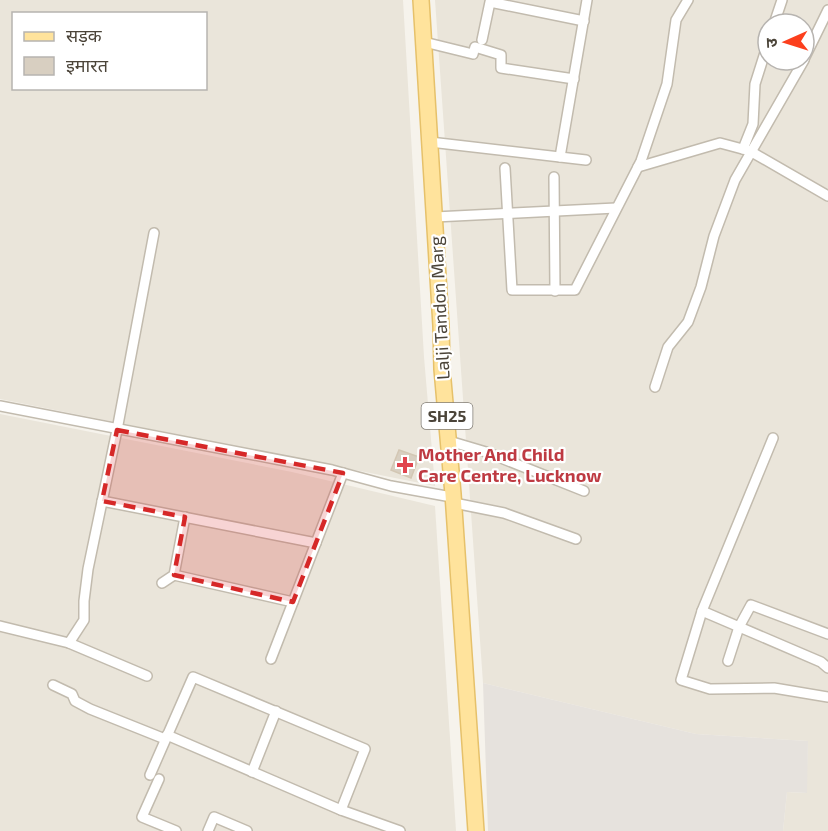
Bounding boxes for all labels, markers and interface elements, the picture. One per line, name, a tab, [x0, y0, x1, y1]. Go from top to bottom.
legend	[12, 12, 207, 90]
north arrow	[756, 12, 816, 72]
text: सड़क	[66, 24, 103, 46]
text: उ	[761, 37, 780, 48]
text: इमारत	[66, 54, 109, 76]
street label: Lalji Tandon Marg	[424, 236, 454, 381]
road number: SH25	[422, 403, 472, 429]
place label: Mother And Child Care Centre, Lucknow	[418, 443, 602, 486]
marker: Mother And Child Care Centre, Lucknow	[396, 456, 414, 474]

